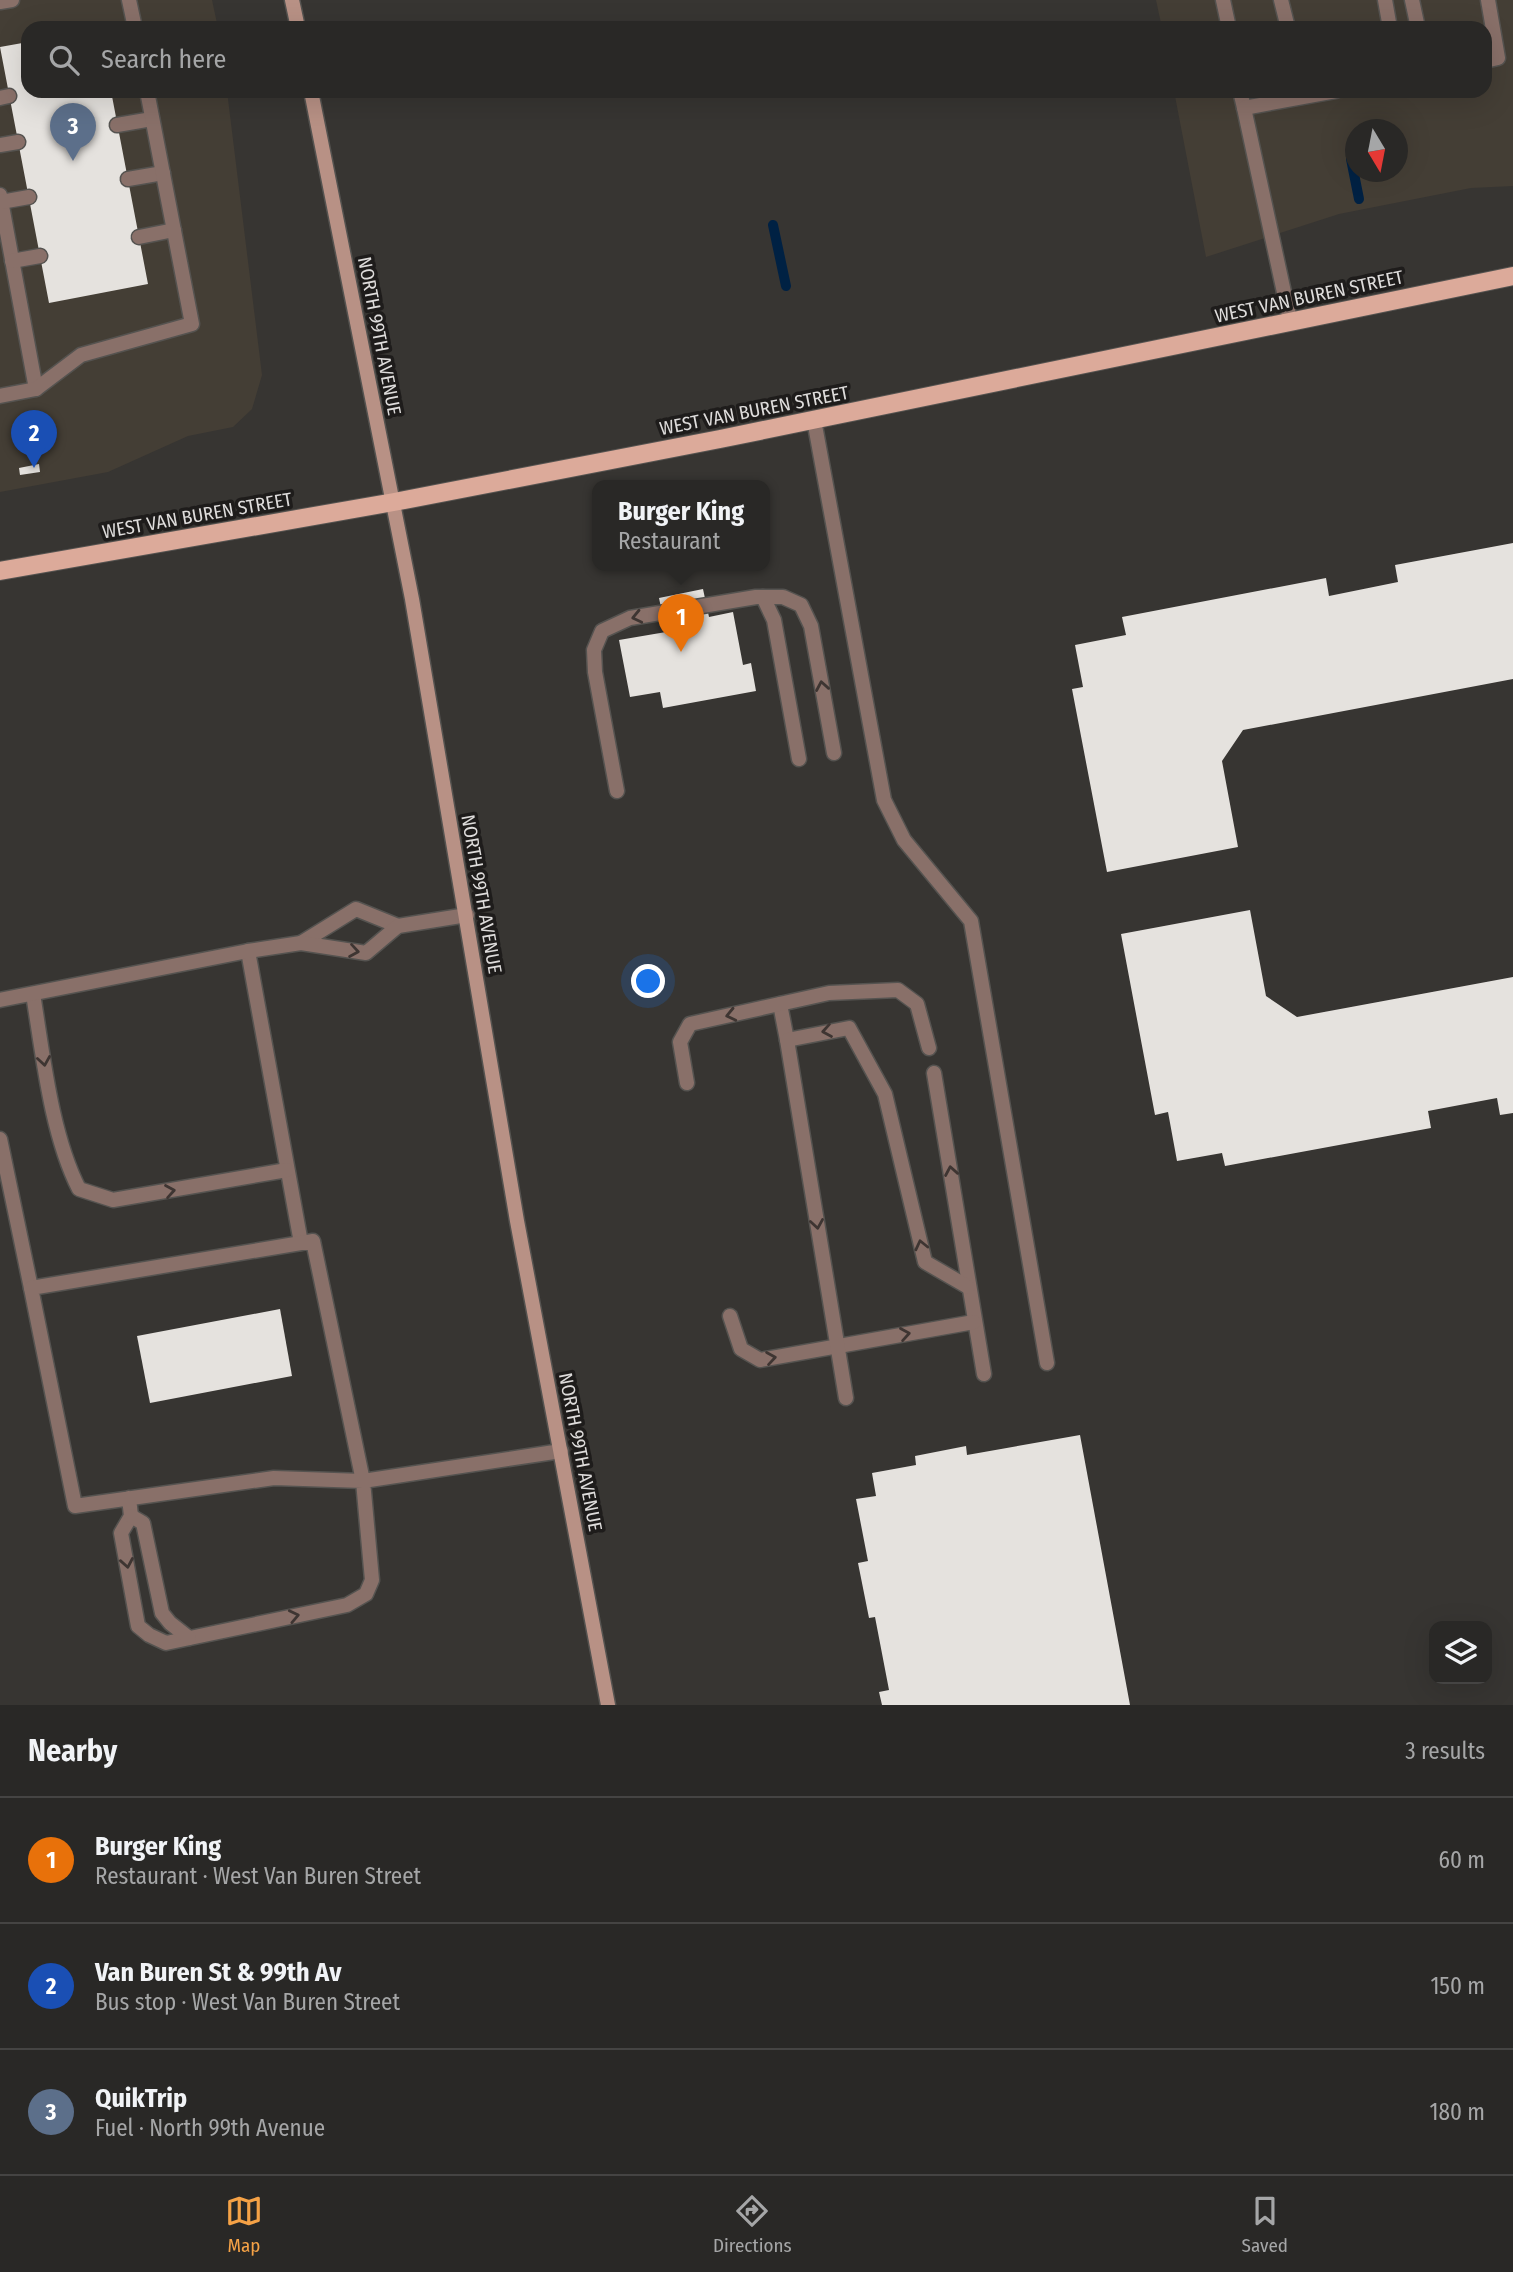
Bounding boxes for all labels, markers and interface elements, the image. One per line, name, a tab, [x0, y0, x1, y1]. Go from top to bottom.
search box	[21, 21, 1492, 98]
icon: search	[45, 41, 83, 79]
text: Search here	[101, 44, 226, 75]
pin: 3	[50, 103, 96, 161]
north arrow	[1345, 119, 1408, 182]
street label: NORTH 99TH AVENUE	[353, 255, 406, 417]
street label: WEST VAN BUREN STREET	[1213, 265, 1406, 328]
street label: WEST VAN BUREN STREET	[658, 381, 851, 440]
pin: 2	[11, 410, 57, 468]
popup	[592, 480, 770, 571]
street label: WEST VAN BUREN STREET	[100, 487, 294, 544]
text: Burger King	[618, 496, 744, 527]
text: Restaurant	[618, 527, 720, 555]
pin: 1	[658, 594, 704, 652]
one-way arrow	[631, 609, 643, 624]
one-way arrow	[815, 680, 830, 692]
street label: NORTH 99TH AVENUE	[456, 813, 507, 975]
one-way arrow	[348, 943, 360, 958]
your location	[631, 964, 665, 998]
one-way arrow	[725, 1006, 737, 1021]
one-way arrow	[821, 1023, 833, 1038]
one-way arrow	[36, 1055, 51, 1067]
one-way arrow	[944, 1166, 959, 1177]
one-way arrow	[164, 1184, 176, 1199]
one-way arrow	[809, 1218, 824, 1230]
one-way arrow	[914, 1239, 929, 1251]
one-way arrow	[899, 1327, 910, 1342]
one-way arrow	[765, 1351, 777, 1366]
street label: NORTH 99TH AVENUE	[554, 1371, 607, 1533]
one-way arrow	[119, 1558, 134, 1569]
one-way arrow	[288, 1610, 300, 1625]
map controls	[1429, 1621, 1492, 1684]
button: layers	[1429, 1621, 1492, 1684]
text: Nearby	[28, 1733, 117, 1769]
text: 3 results	[1405, 1737, 1485, 1765]
text: Burger King	[95, 1831, 221, 1862]
text: 1	[46, 1846, 56, 1874]
text: 60 m	[1439, 1846, 1485, 1874]
text: Restaurant · West Van Buren Street	[95, 1862, 421, 1890]
text: Van Buren St & 99th Av	[95, 1957, 341, 1988]
text: 2	[46, 1972, 56, 2000]
text: 150 m	[1430, 1972, 1485, 2000]
text: Bus stop · West Van Buren Street	[95, 1988, 400, 2016]
text: QuikTrip	[95, 2083, 187, 2114]
text: 3	[46, 2098, 56, 2126]
text: 180 m	[1429, 2098, 1485, 2126]
text: Fuel · North 99th Avenue	[95, 2114, 325, 2142]
tab: Map	[225, 2192, 263, 2257]
tab: Directions	[713, 2192, 792, 2257]
tab: Saved	[1242, 2192, 1288, 2257]

